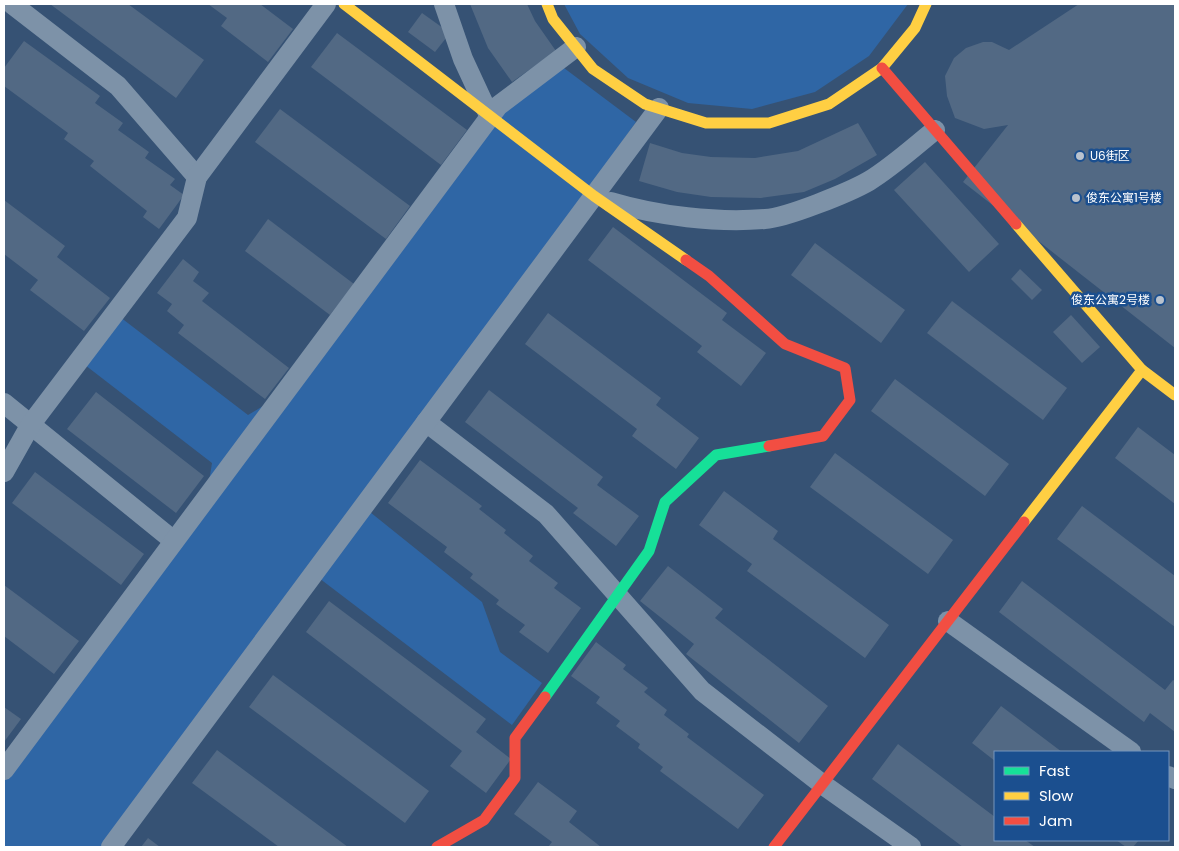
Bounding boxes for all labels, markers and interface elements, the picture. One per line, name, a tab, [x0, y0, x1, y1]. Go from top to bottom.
place label: U6街区	[1090, 147, 1130, 164]
marker: U6街区	[1074, 150, 1086, 162]
place label: 俊东公寓1号楼	[1086, 189, 1162, 206]
marker: 俊东公寓1号楼	[1070, 192, 1082, 204]
place label: 俊东公寓2号楼	[1071, 291, 1150, 308]
marker: 俊东公寓2号楼	[1154, 294, 1166, 306]
legend	[994, 751, 1169, 841]
text: Fast	[1039, 760, 1070, 781]
text: Slow	[1039, 785, 1074, 806]
text: Jam	[1039, 810, 1073, 831]

